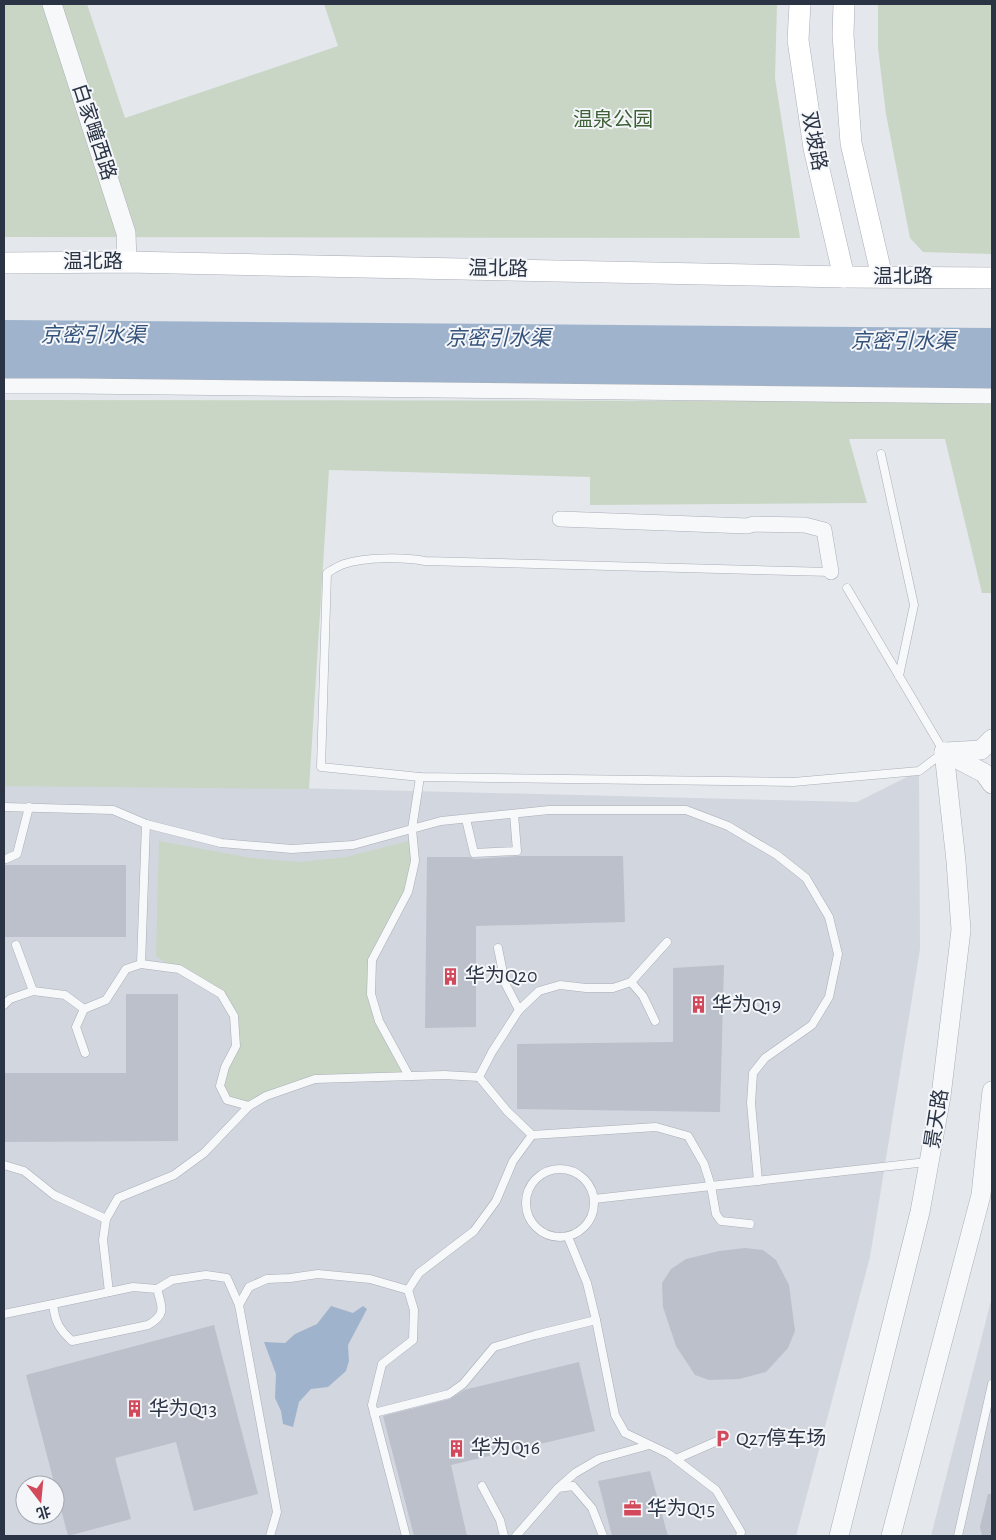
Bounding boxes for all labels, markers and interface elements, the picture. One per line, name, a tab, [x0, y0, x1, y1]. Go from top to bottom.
street label: 白家疃西路	[69, 81, 120, 183]
park label: 温泉公园	[573, 109, 653, 130]
street label: 双坡路	[798, 109, 831, 172]
street label: 温北路	[63, 251, 123, 272]
street label: 温北路	[468, 257, 528, 280]
street label: 温北路	[873, 266, 933, 287]
water label: 京密引水渠	[41, 324, 148, 346]
water label: 京密引水渠	[446, 327, 553, 349]
water label: 京密引水渠	[851, 330, 958, 352]
place label: 华为Q20	[465, 965, 537, 986]
building icon: 华为Q20	[441, 966, 461, 986]
place label: 华为Q19	[712, 994, 781, 1015]
building icon: 华为Q19	[688, 995, 708, 1015]
street label: 景天路	[921, 1088, 952, 1150]
place label: 华为Q13	[149, 1398, 217, 1419]
building icon: 华为Q13	[125, 1399, 145, 1419]
place label: Q27停车场	[736, 1427, 826, 1449]
parking icon: Q27停车场	[712, 1429, 732, 1449]
place label: 华为Q16	[471, 1437, 540, 1458]
building icon: 华为Q16	[447, 1438, 467, 1458]
north arrow	[15, 1475, 65, 1525]
place label: 华为Q15	[647, 1498, 715, 1519]
office icon: 华为Q15	[623, 1499, 643, 1519]
text: 北	[35, 1503, 52, 1521]

